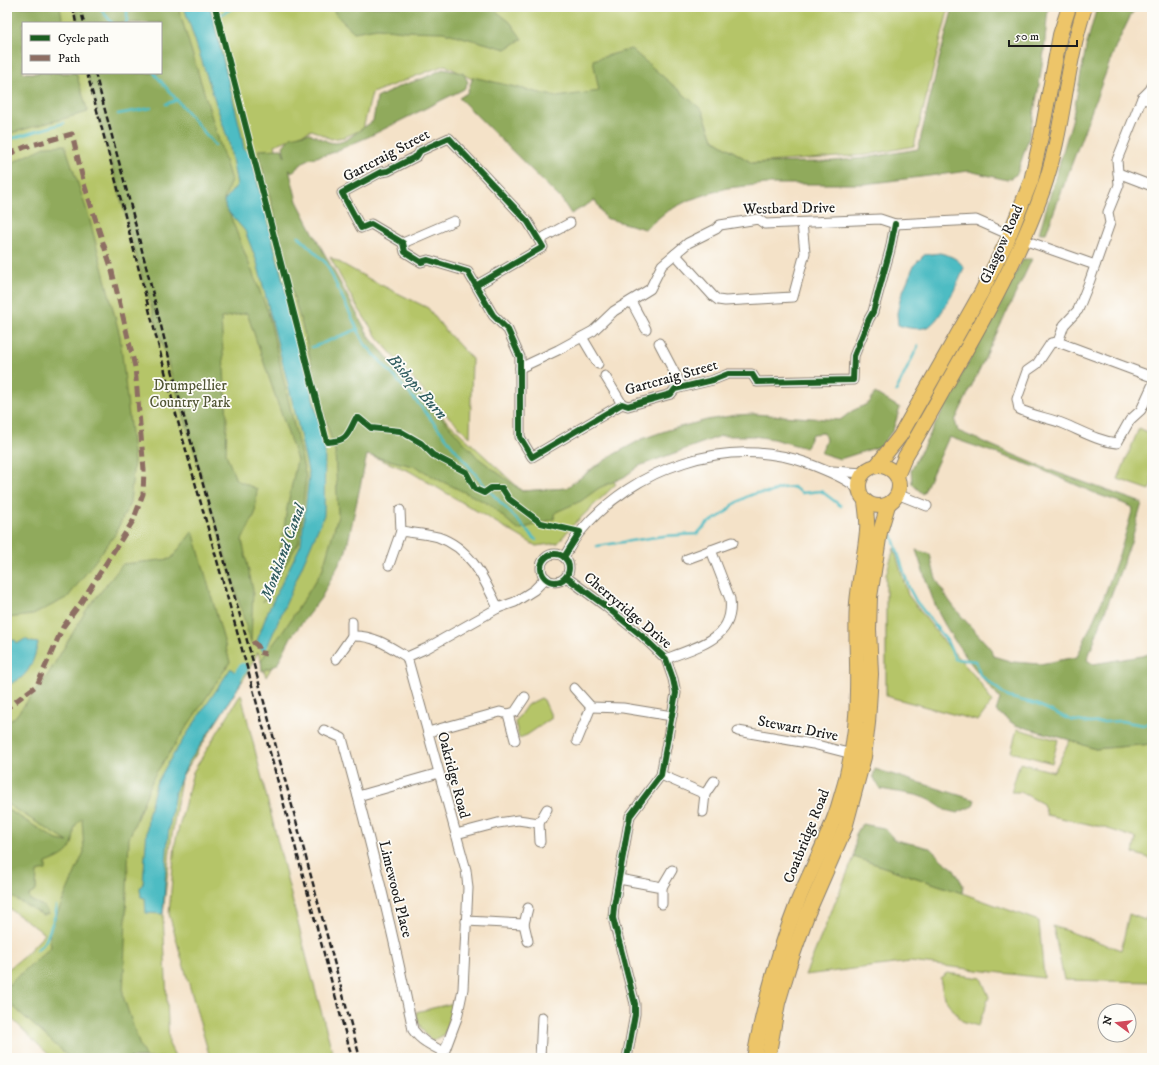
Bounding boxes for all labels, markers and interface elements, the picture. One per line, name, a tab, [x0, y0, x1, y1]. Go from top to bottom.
legend	[22, 22, 162, 74]
scale bar	[1009, 22, 1077, 48]
text: 50 m	[1015, 29, 1039, 44]
text: Cycle path	[58, 31, 110, 46]
text: Path	[58, 51, 81, 66]
street label: Gartcraig Street	[340, 125, 433, 186]
street label: Westbard Drive	[742, 198, 835, 219]
street label: Glasgow Road	[976, 201, 1028, 287]
water label: Bishops Burn	[382, 349, 451, 424]
street label: Gartcraig Street	[623, 355, 720, 400]
park label: Drumpellier Country Park	[149, 376, 231, 412]
water label: Monkland Canal	[256, 500, 310, 604]
street label: Cherryridge Drive	[580, 568, 676, 653]
street label: Stewart Drive	[756, 711, 840, 746]
street label: Oakridge Road	[433, 730, 474, 821]
street label: Coatbridge Road	[779, 786, 834, 886]
street label: Limewood Place	[374, 839, 417, 940]
north arrow	[1097, 1003, 1137, 1043]
text: N	[1100, 1014, 1116, 1027]

